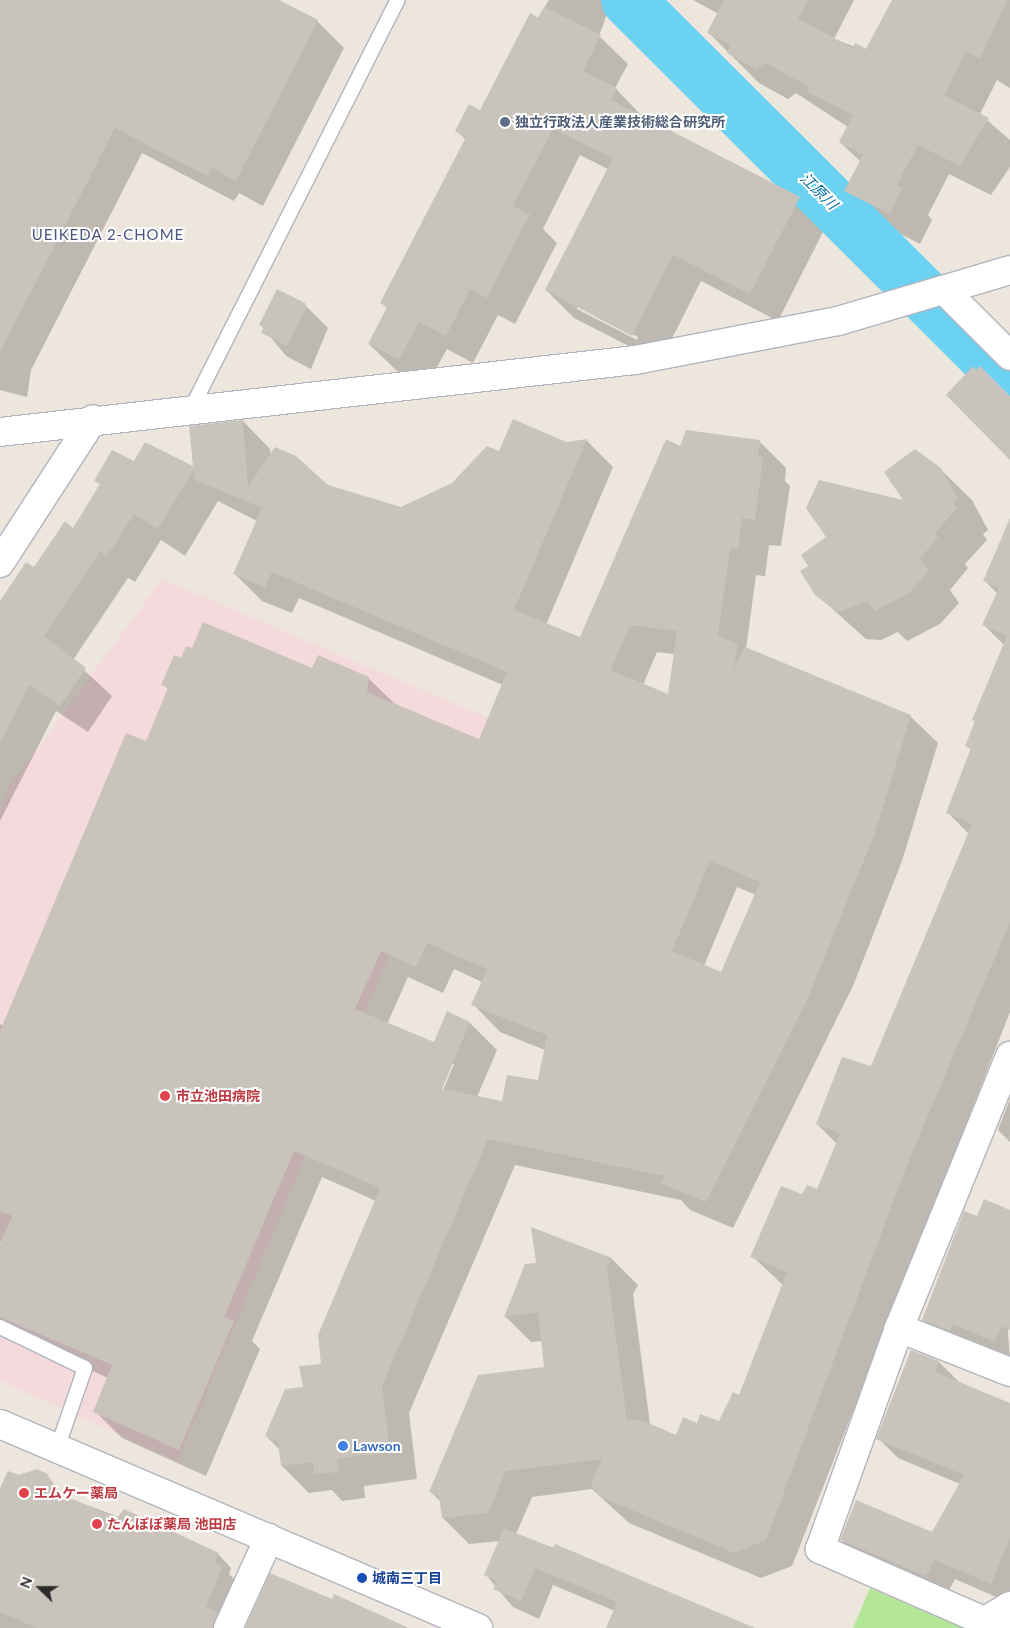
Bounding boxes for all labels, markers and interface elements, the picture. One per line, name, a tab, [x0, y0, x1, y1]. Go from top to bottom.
place label: 独立行政法人産業技術総合研究所	[515, 114, 725, 130]
marker: 独立行政法人産業技術総合研究所	[499, 116, 511, 128]
water label: 江原川	[797, 169, 841, 213]
district label: UEIKEDA 2-CHOME	[30, 226, 186, 244]
place label: 市立池田病院	[176, 1088, 260, 1104]
marker: 市立池田病院	[158, 1089, 172, 1103]
place label: Lawson	[353, 1438, 401, 1454]
marker: Lawson	[337, 1440, 349, 1452]
place label: エムケー薬局	[34, 1485, 118, 1501]
marker: エムケー薬局	[18, 1487, 30, 1499]
place label: たんぽぽ薬局 池田店	[107, 1516, 236, 1532]
marker: たんぽぽ薬局 池田店	[91, 1518, 103, 1530]
north arrow	[15, 1563, 65, 1613]
place label: 城南三丁目	[372, 1570, 442, 1586]
marker: 城南三丁目	[356, 1572, 368, 1584]
text: N	[16, 1574, 36, 1590]

